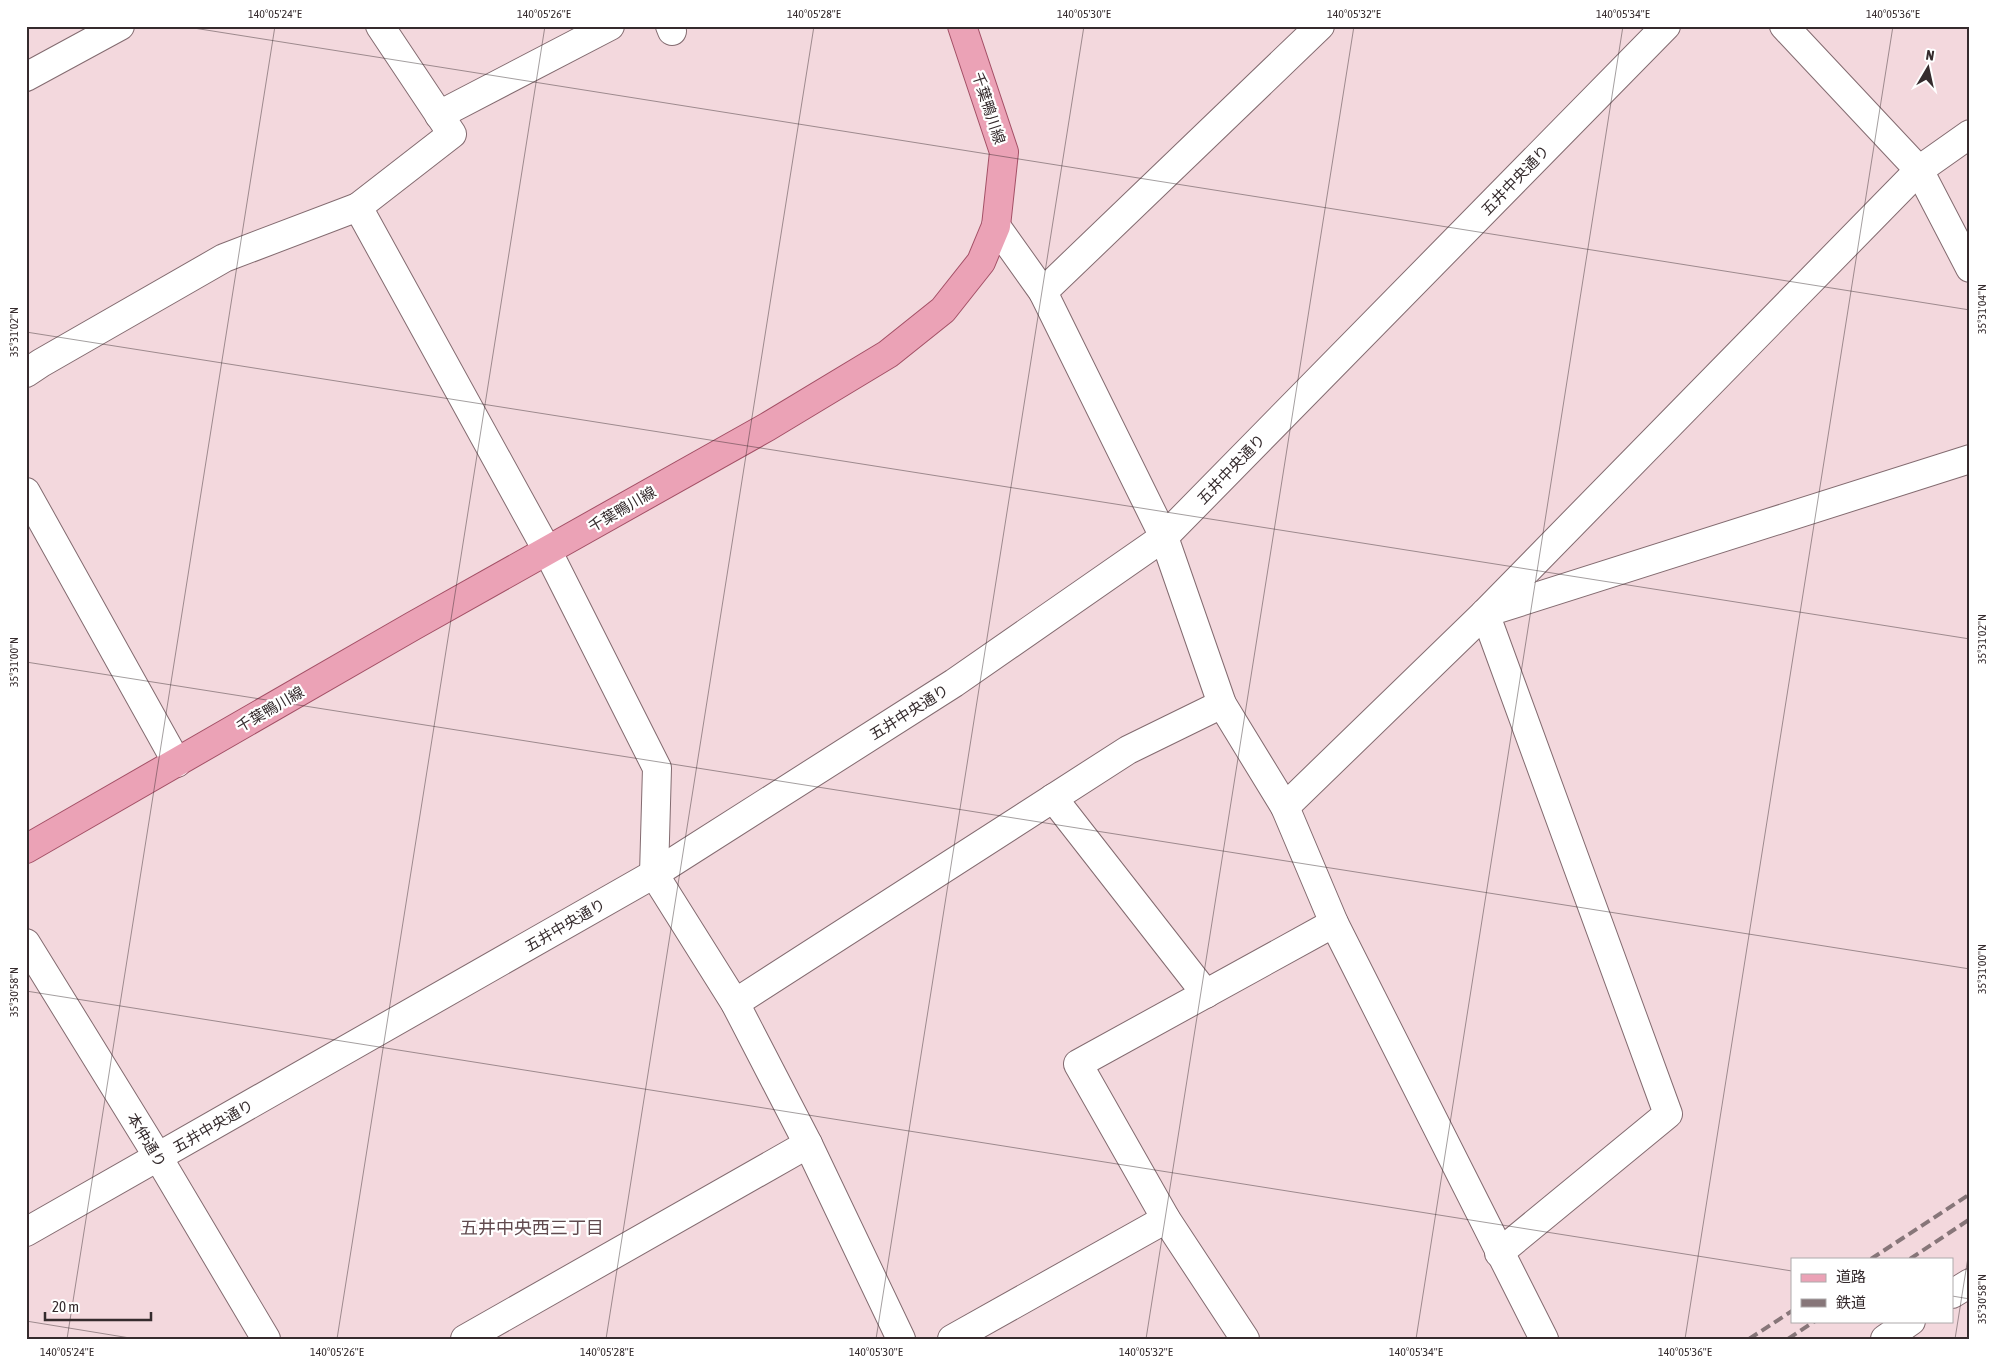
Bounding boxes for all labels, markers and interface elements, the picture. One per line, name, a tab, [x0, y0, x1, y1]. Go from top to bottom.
text: 140°05'24"E	[248, 7, 302, 21]
text: 140°05'26"E	[517, 7, 571, 21]
text: 140°05'28"E	[787, 7, 841, 21]
text: 140°05'30"E	[1057, 7, 1111, 21]
text: 140°05'32"E	[1327, 7, 1381, 21]
text: 140°05'34"E	[1596, 7, 1650, 21]
text: 140°05'36"E	[1866, 7, 1920, 21]
north arrow	[1904, 42, 1954, 92]
text: N	[1925, 47, 1935, 64]
street label: 千葉鴨川線	[969, 70, 1009, 146]
street label: 五井中央通り	[1478, 142, 1552, 218]
text: 35°31'04"N	[1975, 284, 1989, 334]
text: 35°31'02"N	[7, 307, 21, 357]
street label: 五井中央通り	[1194, 431, 1268, 507]
street label: 千葉鴨川線	[585, 483, 659, 535]
text: 35°31'02"N	[1975, 614, 1989, 664]
text: 35°31'00"N	[7, 637, 21, 687]
street label: 五井中央通り	[866, 681, 952, 743]
street label: 千葉鴨川線	[233, 683, 307, 735]
street label: 五井中央通り	[522, 895, 608, 955]
text: 35°31'00"N	[1975, 944, 1989, 994]
text: 35°30'58"N	[7, 967, 21, 1017]
street label: 五井中央通り	[170, 1096, 256, 1156]
street label: 本仲通り	[124, 1110, 170, 1170]
district label: 五井中央西三丁目	[460, 1217, 604, 1238]
legend	[1791, 1258, 1954, 1322]
text: 道路	[1836, 1268, 1866, 1285]
text: 35°30'58"N	[1975, 1274, 1989, 1324]
scale bar	[45, 1290, 151, 1322]
text: 鉄道	[1836, 1294, 1866, 1311]
text: 20 m	[52, 1298, 79, 1315]
text: 140°05'24"E	[40, 1345, 94, 1359]
text: 140°05'26"E	[310, 1345, 364, 1359]
text: 140°05'28"E	[580, 1345, 634, 1359]
text: 140°05'30"E	[849, 1345, 903, 1359]
text: 140°05'32"E	[1119, 1345, 1173, 1359]
text: 140°05'34"E	[1389, 1345, 1443, 1359]
text: 140°05'36"E	[1658, 1345, 1712, 1359]

